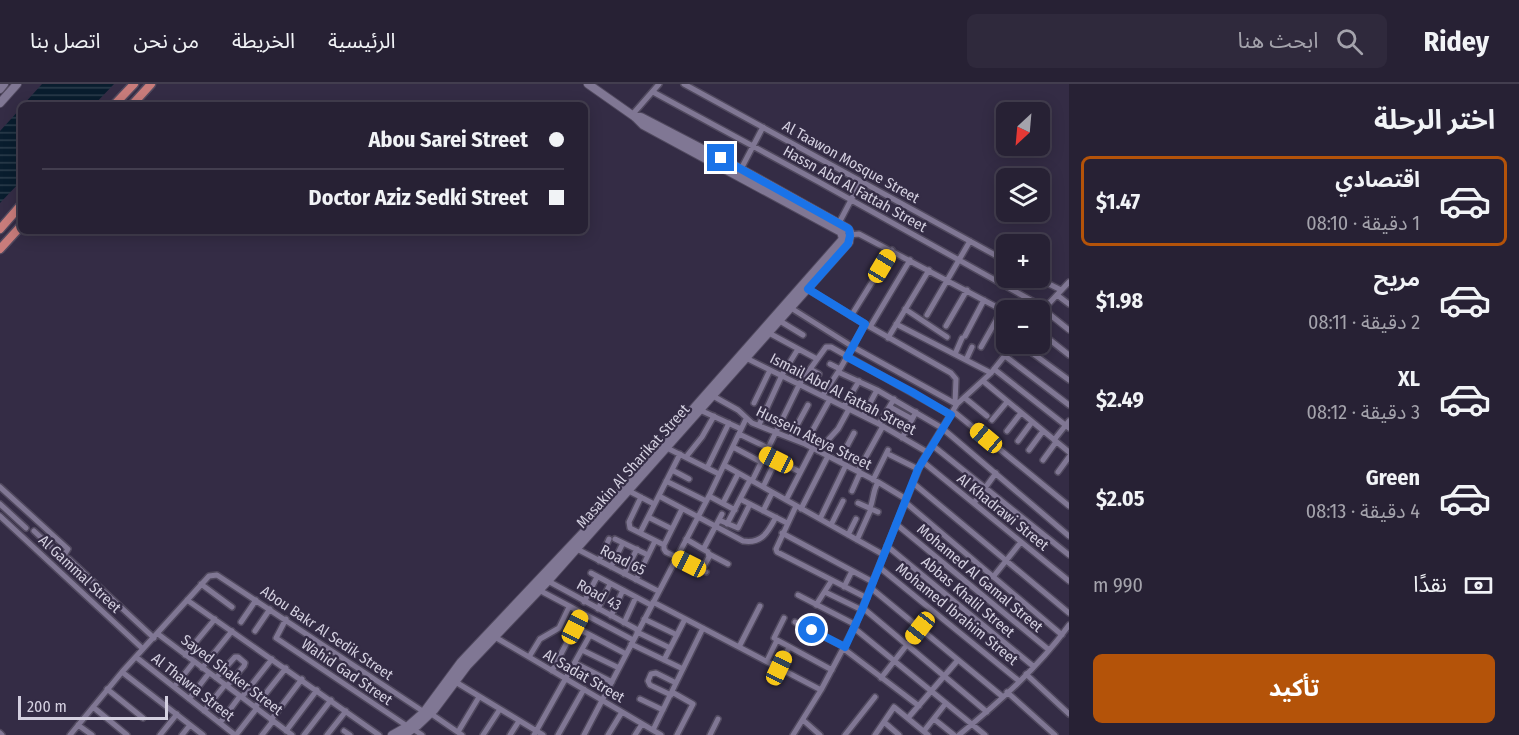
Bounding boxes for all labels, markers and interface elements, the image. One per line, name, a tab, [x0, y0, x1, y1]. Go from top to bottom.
search box	[967, 14, 1387, 68]
icon: search	[1333, 25, 1366, 58]
text: Ridey	[1423, 25, 1489, 58]
text: ابحث هنا	[1237, 27, 1318, 54]
text: اتصل بنا	[30, 28, 100, 54]
text: من نحن	[133, 28, 199, 54]
text: الخريطة	[232, 28, 295, 54]
text: الرئيسية	[328, 28, 396, 54]
north arrow	[996, 102, 1050, 156]
map controls	[996, 102, 1050, 354]
text: اختر الرحلة	[1374, 104, 1495, 136]
street label: Al Taawon Mosque Street	[779, 117, 923, 207]
text: Abou Sarei Street	[368, 126, 528, 153]
street label: Hassn Abd Al Fattah Street	[780, 142, 930, 236]
route end	[707, 144, 734, 171]
text: اقتصادي	[1335, 166, 1420, 193]
button: layers	[996, 168, 1050, 222]
icon: car	[1438, 174, 1492, 228]
text: Doctor Aziz Sedki Street	[309, 184, 528, 211]
text: $1.47	[1096, 188, 1140, 215]
text: 1 دقيقة · 08:10	[1306, 211, 1420, 235]
button: +	[996, 234, 1050, 288]
car	[865, 246, 899, 286]
text: مريح	[1374, 265, 1420, 292]
icon: car	[1438, 273, 1492, 327]
text: $1.98	[1096, 287, 1143, 314]
button: −	[996, 300, 1050, 354]
text: 2 دقيقة · 08:11	[1308, 310, 1420, 334]
street label: Ismail Abd Al Fattah Street	[767, 349, 919, 439]
text: XL	[1398, 365, 1420, 392]
icon: car	[1438, 372, 1492, 426]
text: $2.49	[1096, 386, 1144, 413]
street label: Masakin Al Sharikat Street	[573, 400, 693, 532]
text: 3 دقيقة · 08:12	[1307, 400, 1420, 424]
street label: Hussein Ateya Street	[753, 402, 875, 474]
car	[966, 420, 1006, 456]
car	[756, 444, 796, 476]
text: Green	[1366, 464, 1420, 491]
street label: Al Khadrawi Street	[954, 470, 1053, 555]
icon: car	[1438, 471, 1492, 525]
text: $2.05	[1096, 485, 1144, 512]
text: 4 دقيقة · 08:13	[1306, 499, 1420, 523]
street label: Mohamed Al Gamal Street	[913, 520, 1047, 636]
street label: Al Gammal Street	[35, 531, 125, 617]
street label: Road 65	[597, 541, 649, 579]
car	[669, 548, 709, 580]
street label: Abbas Khalil Street	[918, 553, 1018, 641]
street label: Mohamed Ibrahim Street	[892, 559, 1022, 669]
icon: cash	[1462, 569, 1495, 602]
text: نقدًا	[1413, 571, 1447, 598]
text: 990 m	[1093, 573, 1143, 597]
street label: Road 43	[573, 575, 625, 615]
street label: Abou Bakr Al Sedik Street	[257, 582, 397, 684]
car	[559, 607, 591, 647]
car	[902, 608, 938, 648]
route start	[798, 616, 825, 643]
street label: Sayed Shaker Street	[178, 631, 287, 719]
street label: Wahid Gad Street	[298, 635, 396, 709]
street label: Al Sadat Street	[540, 645, 628, 707]
car	[763, 648, 795, 688]
street label: Al Thawra Street	[148, 649, 238, 725]
button: تأكيد	[1093, 654, 1495, 723]
scale bar	[18, 693, 168, 720]
text: 200 m	[27, 697, 67, 716]

